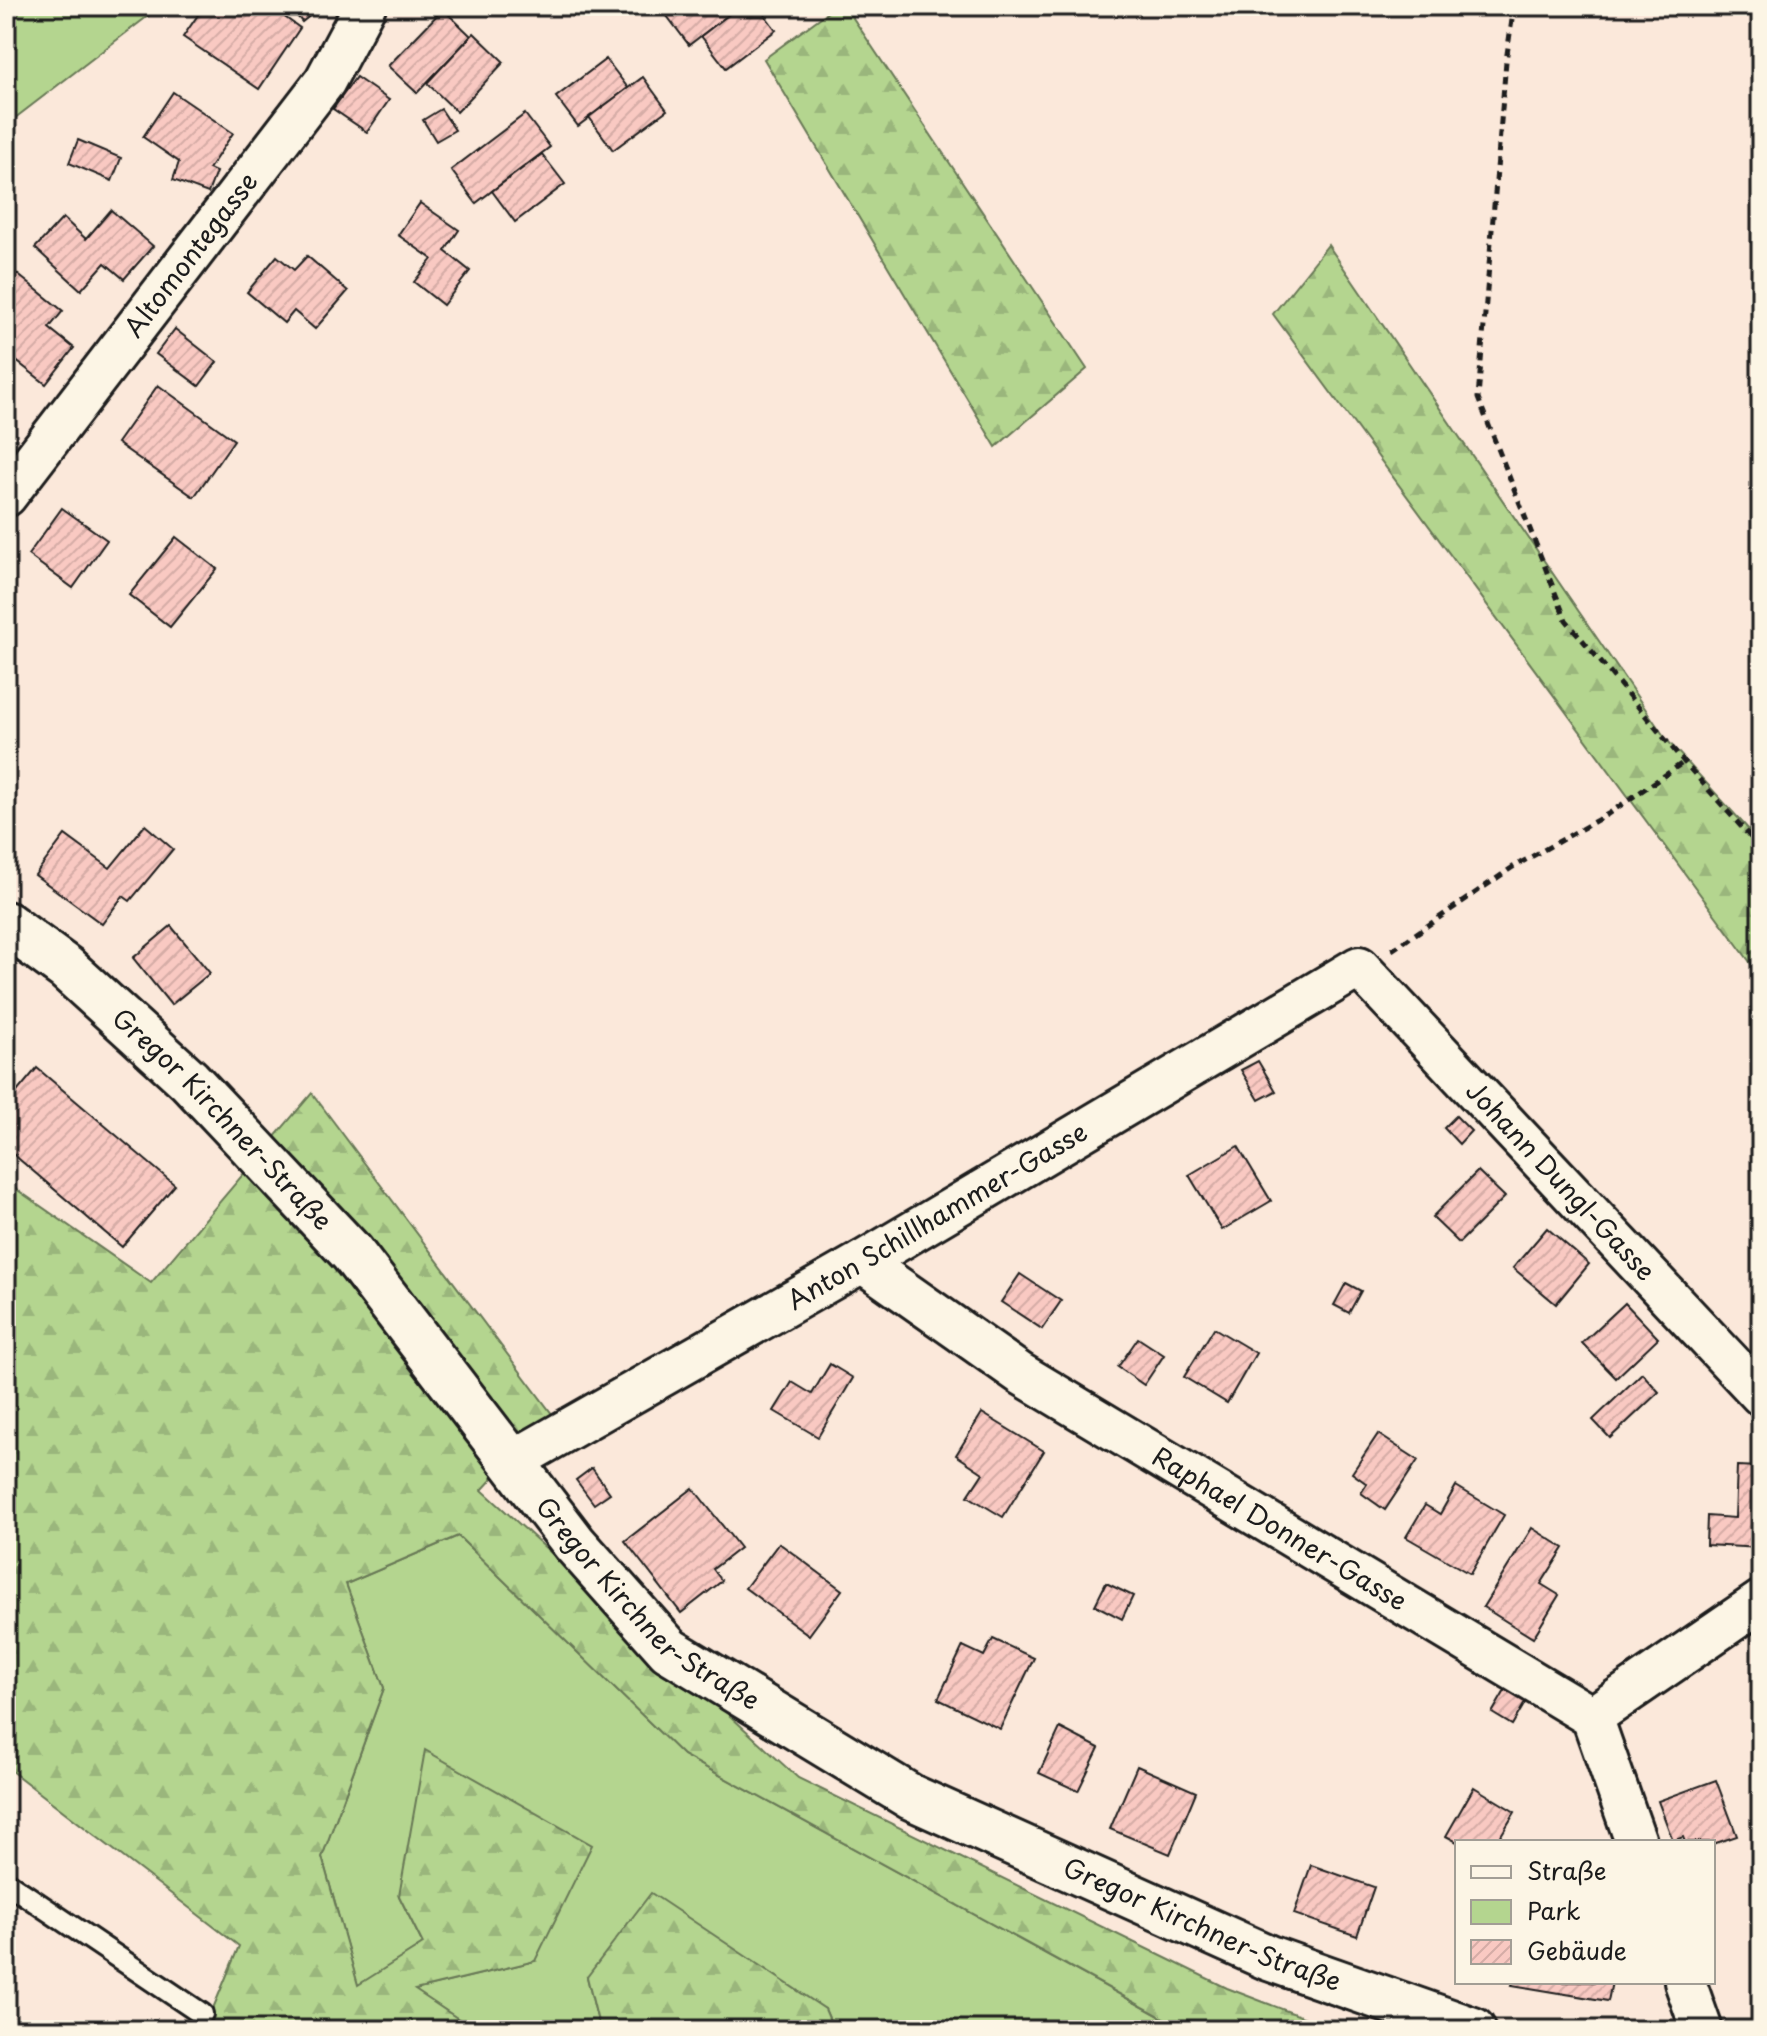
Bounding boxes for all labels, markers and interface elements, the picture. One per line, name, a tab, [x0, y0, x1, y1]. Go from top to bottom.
street label: Altomontegasse	[114, 163, 266, 345]
street label: Gregor Kirchner-Straße	[104, 998, 342, 1239]
street label: Johann Dungl-Gasse	[1458, 1072, 1665, 1289]
street label: Anton Schillhammer-Gasse	[779, 1112, 1094, 1319]
street label: Raphael Donner-Gasse	[1145, 1436, 1415, 1620]
street label: Gregor Kirchner-Straße	[527, 1488, 768, 1719]
legend	[1455, 1840, 1715, 1984]
street label: Gregor Kirchner-Straße	[1057, 1847, 1347, 2000]
text: Straße	[1527, 1852, 1606, 1888]
text: Park	[1527, 1892, 1581, 1928]
text: Gebäude	[1527, 1932, 1627, 1968]

